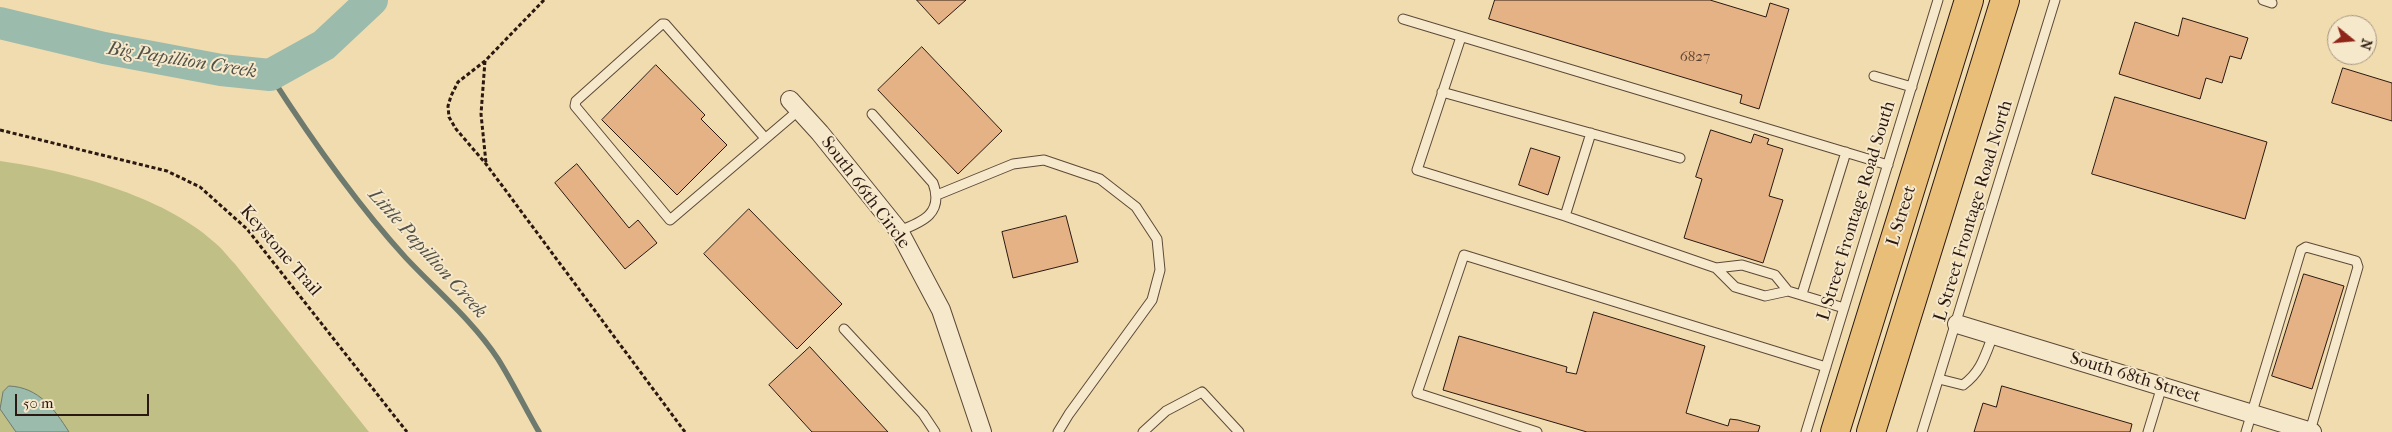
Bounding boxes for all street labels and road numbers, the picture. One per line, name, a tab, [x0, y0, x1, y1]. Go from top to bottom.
street label: L Street Frontage Road North	[1930, 98, 2018, 324]
street label: L Street Frontage Road South	[1813, 99, 1901, 323]
street label: South 66th Circle	[816, 133, 914, 253]
street label: L Street	[1883, 183, 1921, 249]
street label: Keystone Trail	[235, 201, 325, 301]
street label: South 68th Street	[2067, 348, 2203, 408]

